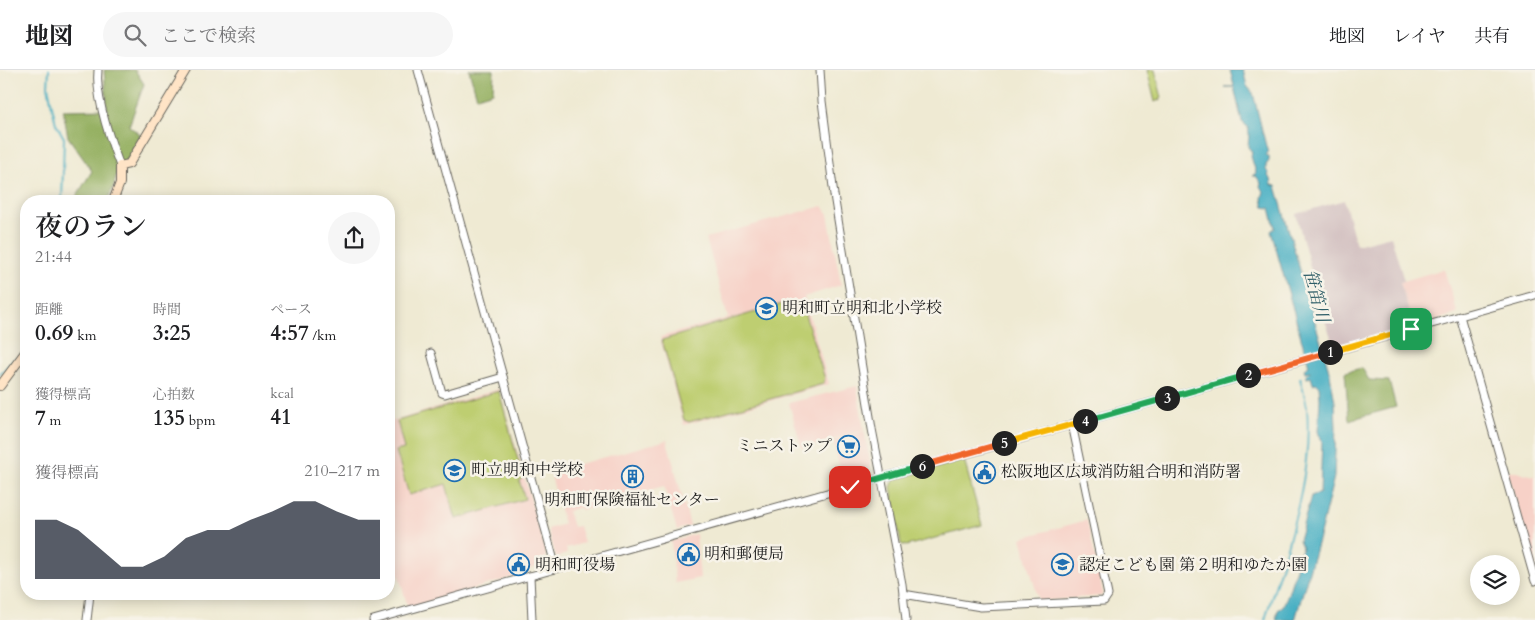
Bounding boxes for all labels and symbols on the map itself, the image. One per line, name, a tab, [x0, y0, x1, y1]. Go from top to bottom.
water label: 笹笛川	[1297, 267, 1336, 327]
school or university icon: 明和町立明和北小学校	[754, 296, 778, 320]
place label: 明和町立明和北小学校	[782, 297, 942, 319]
pin	[1390, 308, 1432, 350]
pin: 1	[1318, 340, 1342, 364]
pin: 2	[1236, 362, 1260, 388]
pin: 3	[1154, 386, 1180, 410]
pin: 4	[1072, 408, 1098, 434]
pin: 5	[992, 430, 1016, 456]
supermarket icon: ミニストップ	[836, 434, 860, 458]
place label: ミニストップ	[736, 435, 832, 457]
pin: 6	[910, 454, 934, 478]
school or university icon: 町立明和中学校	[443, 458, 467, 482]
place label: 町立明和中学校	[471, 459, 583, 481]
public building icon: 松阪地区広域消防組合明和消防署	[973, 460, 997, 484]
place label: 松阪地区広域消防組合明和消防署	[1001, 461, 1241, 483]
building icon: 明和町保険福祉センター	[620, 464, 644, 488]
pin	[829, 466, 871, 508]
place label: 明和町保険福祉センター	[544, 489, 720, 511]
public building icon: 明和郵便局	[676, 542, 700, 566]
place label: 明和郵便局	[704, 543, 784, 565]
public building icon: 明和町役場	[507, 553, 531, 577]
school or university icon: 認定こども園 第２明和ゆたか園	[1051, 553, 1075, 577]
place label: 明和町役場	[535, 554, 615, 576]
place label: 認定こども園 第２明和ゆたか園	[1079, 554, 1307, 576]

